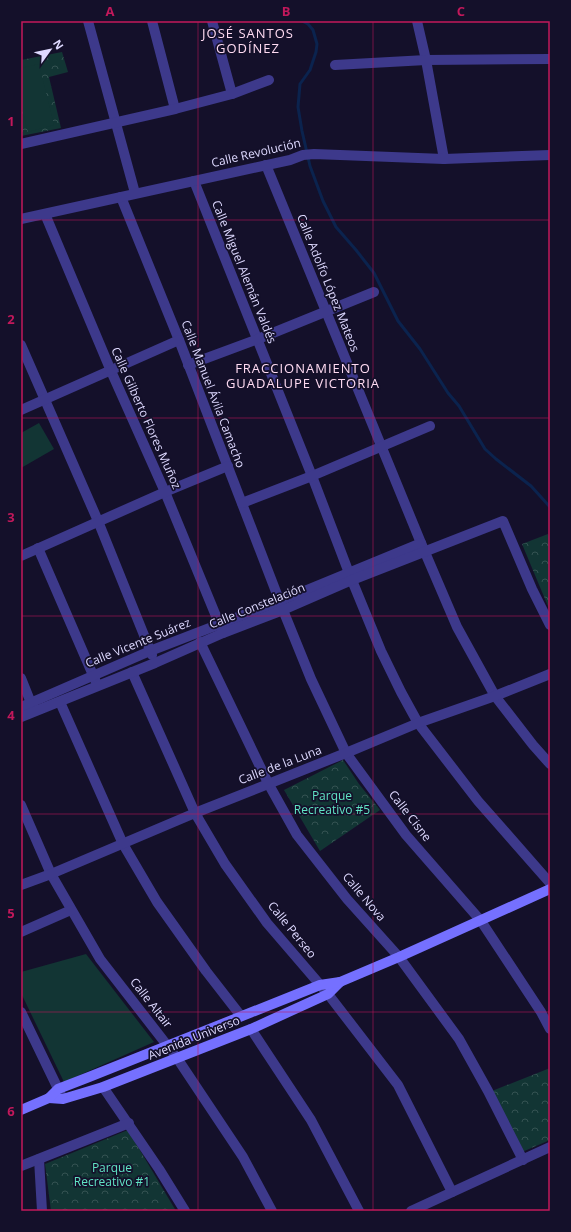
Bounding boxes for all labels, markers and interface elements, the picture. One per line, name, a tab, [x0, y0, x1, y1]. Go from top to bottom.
text: A	[106, 2, 115, 20]
text: B	[282, 2, 291, 20]
text: C	[457, 2, 465, 20]
district label: JOSÉ SANTOS GODÍNEZ	[200, 24, 294, 57]
north arrow	[30, 30, 70, 70]
text: N	[50, 36, 68, 52]
text: 1	[7, 112, 15, 130]
street label: Calle Revolución	[210, 134, 302, 171]
street label: Calle Miguel Alemán Valdés	[208, 198, 281, 346]
street label: Calle Adolfo López Mateos	[293, 211, 364, 355]
text: 2	[7, 310, 15, 328]
street label: Calle Manuel Ávila Camacho	[177, 318, 250, 470]
street label: Calle Gilberto Flores Muñoz	[107, 344, 186, 492]
district label: FRACCIONAMIENTO GUADALUPE VICTORIA	[226, 359, 380, 392]
text: 3	[7, 508, 15, 526]
street label: Calle Constelación	[206, 579, 307, 633]
street label: Calle Vicente Suárez	[83, 614, 193, 671]
text: 4	[7, 706, 15, 724]
street label: Calle de la Luna	[236, 741, 324, 788]
park label: Parque Recreativo #5	[294, 787, 370, 818]
street label: Calle Cisne	[385, 787, 436, 845]
street label: Calle Nova	[339, 869, 390, 925]
street label: Calle Perseo	[264, 898, 321, 962]
text: 5	[7, 904, 15, 922]
street label: Calle Altair	[126, 974, 177, 1031]
street label: Avenida Universo	[145, 1011, 242, 1064]
text: 6	[7, 1102, 15, 1120]
park label: Parque Recreativo #1	[74, 1159, 150, 1190]

